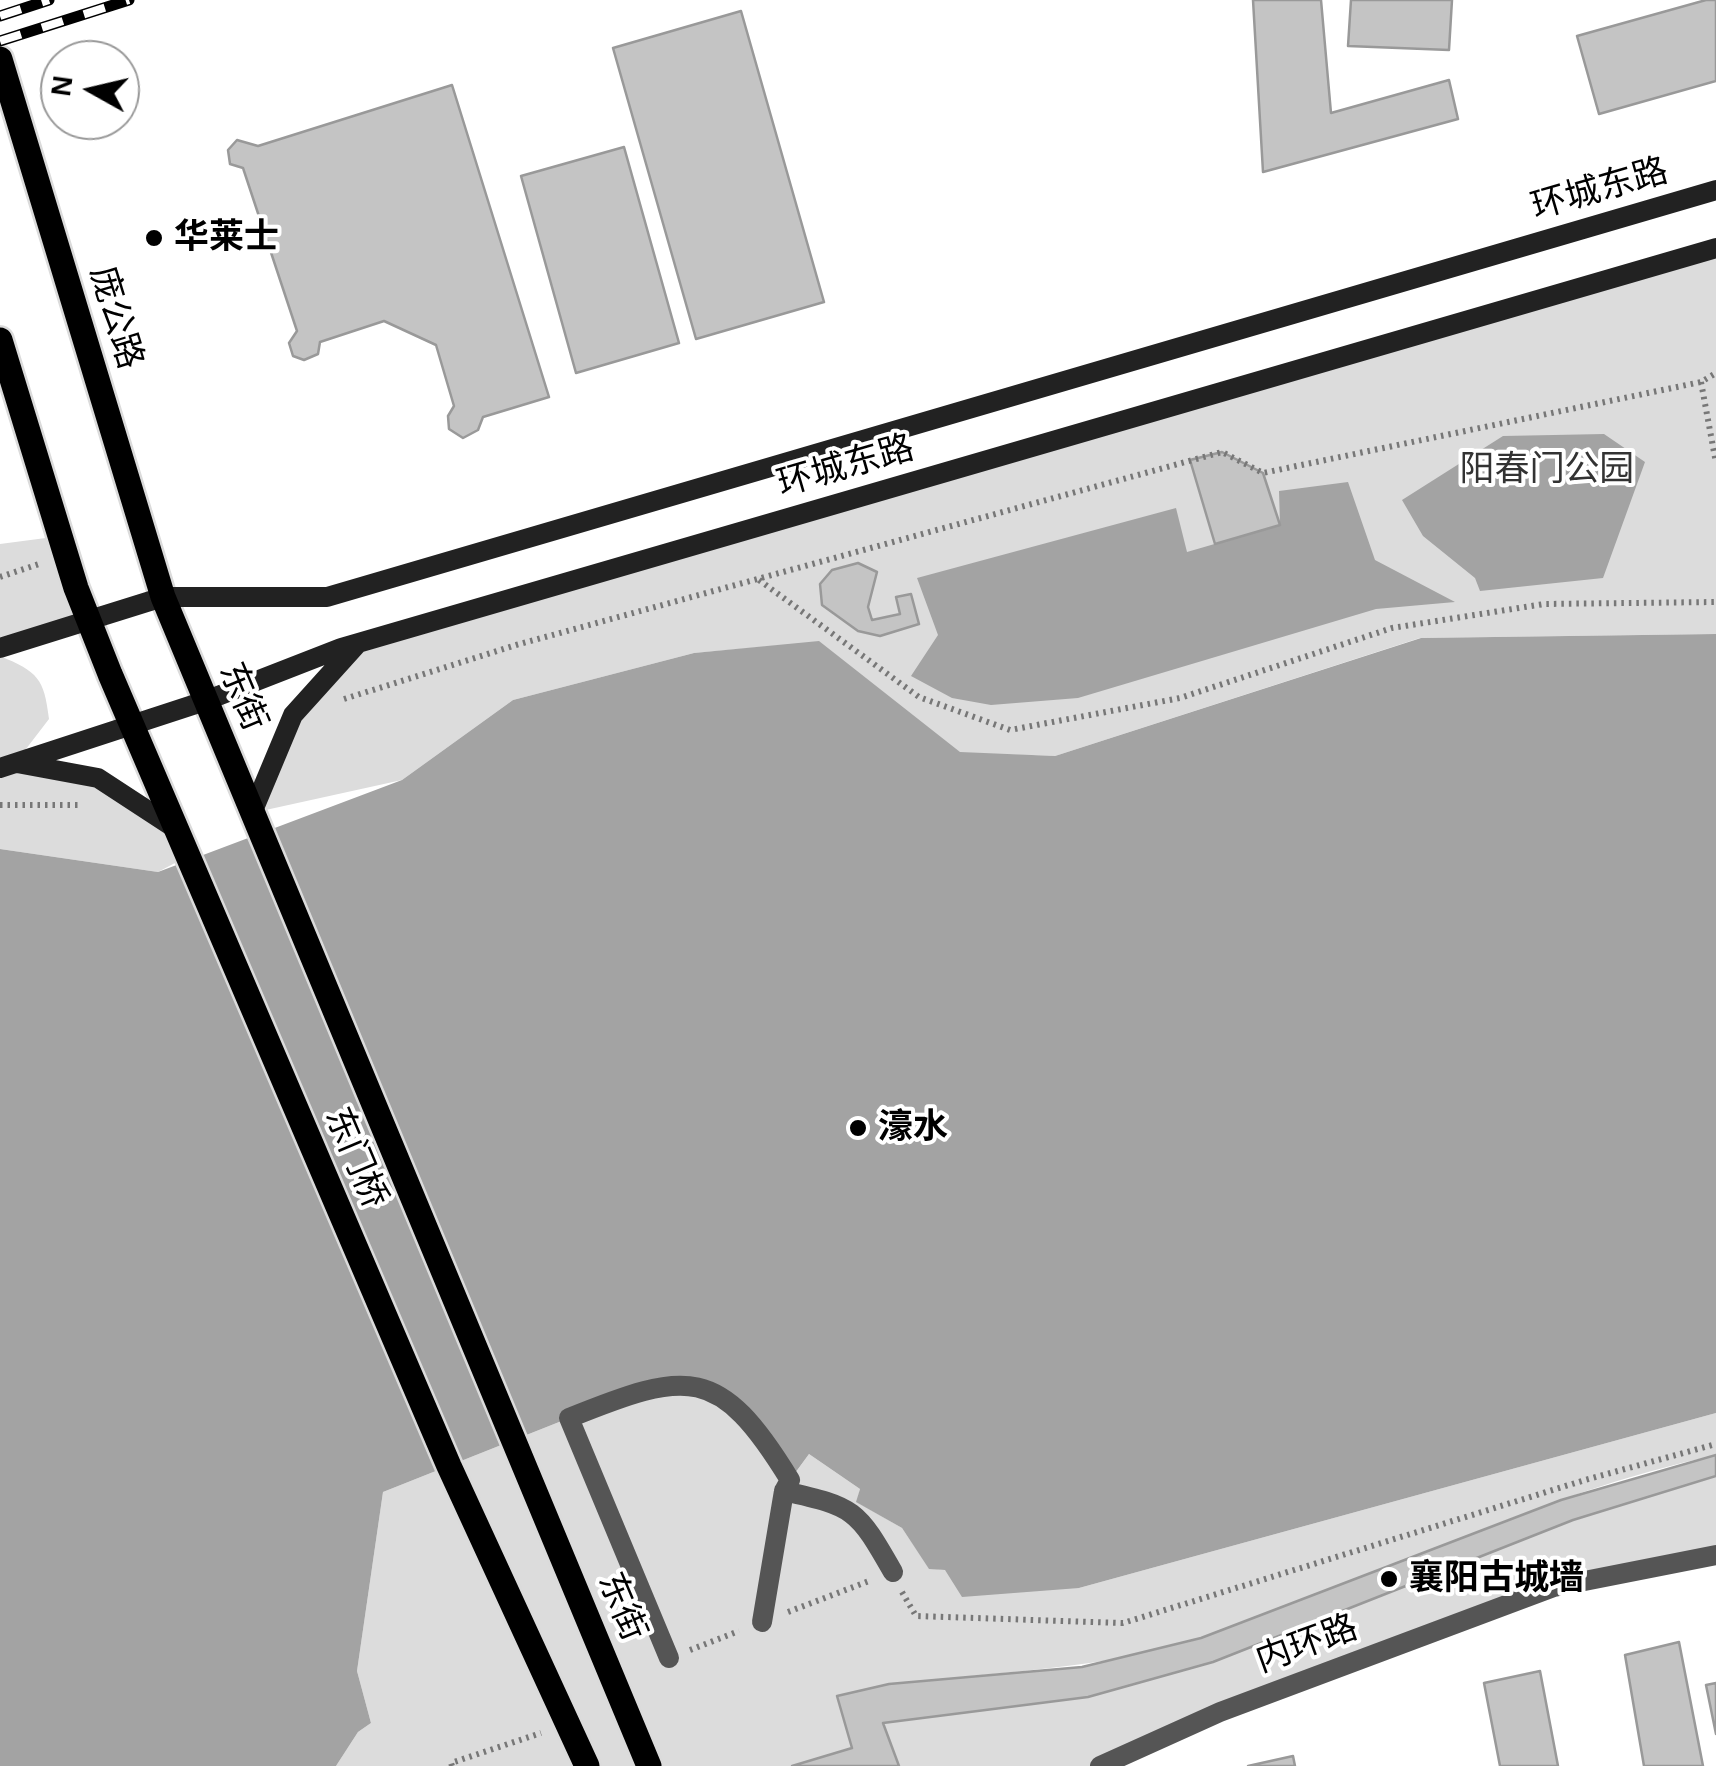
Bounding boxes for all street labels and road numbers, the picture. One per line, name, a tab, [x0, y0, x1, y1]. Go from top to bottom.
street label: 环城东路	[1527, 151, 1673, 229]
street label: 庞公路	[80, 262, 150, 374]
street label: 环城东路	[773, 428, 919, 506]
street label: 东街	[209, 657, 275, 737]
street label: 东门桥	[315, 1101, 395, 1215]
street label: 东街	[588, 1567, 654, 1647]
street label: 内环路	[1250, 1607, 1364, 1683]

